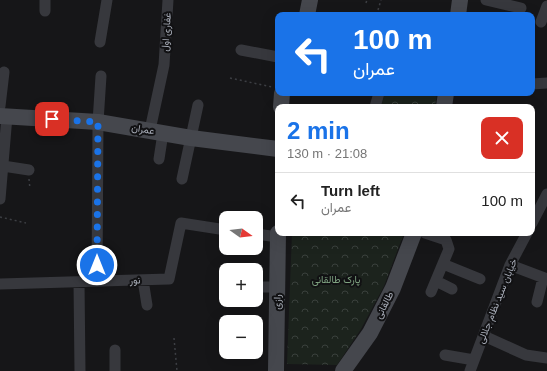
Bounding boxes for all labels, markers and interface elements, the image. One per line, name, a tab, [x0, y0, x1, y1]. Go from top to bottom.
street label: غفاری اول	[159, 12, 174, 52]
text: 100 m	[353, 24, 432, 55]
icon: left	[287, 28, 339, 80]
text: عمران	[353, 59, 395, 79]
pin	[35, 102, 69, 136]
icon: arrive	[41, 108, 63, 130]
text: 2 min	[287, 117, 350, 144]
button: close	[481, 117, 523, 159]
street label: عمران	[130, 122, 155, 137]
text: 130 m · 21:08	[287, 146, 367, 161]
text: Turn left	[321, 182, 380, 199]
icon: left	[287, 190, 309, 212]
text: 100 m	[481, 192, 523, 209]
text: عمران	[321, 200, 351, 215]
north arrow	[219, 211, 263, 255]
map controls	[219, 211, 263, 359]
position arrow	[76, 244, 118, 286]
street label: خیابان سید نظام جلالی	[475, 257, 520, 345]
button: +	[219, 263, 263, 307]
street label: نور	[128, 274, 141, 287]
park label: پارک طالقانی	[312, 274, 360, 287]
street label: طالقانی	[373, 289, 397, 321]
street label: رازی	[271, 294, 284, 310]
button: −	[219, 315, 263, 359]

